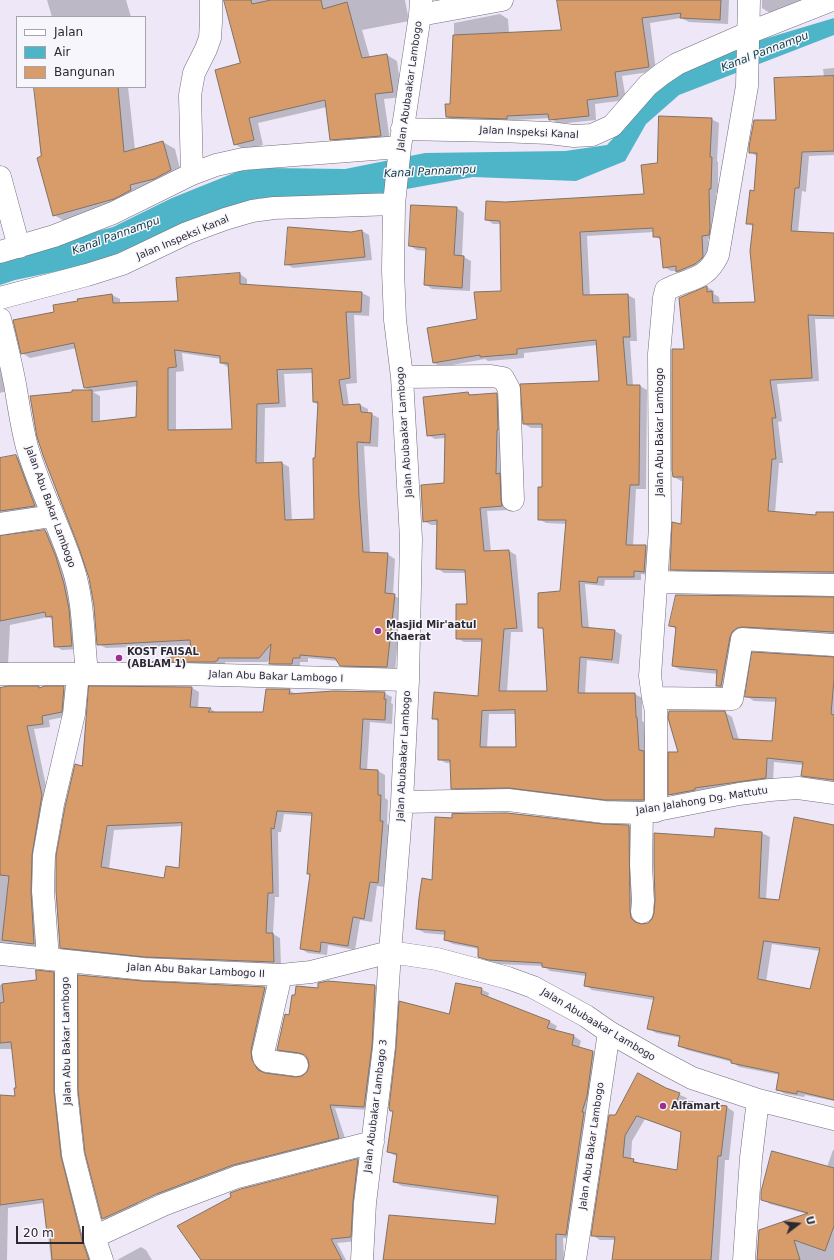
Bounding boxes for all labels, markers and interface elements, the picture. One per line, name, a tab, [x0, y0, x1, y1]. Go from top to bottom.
legend	[16, 16, 146, 88]
street label: Jalan Abubaakar Lambogo	[395, 20, 425, 152]
text: Jalan	[54, 25, 83, 39]
water label: Kanal Pannampu	[719, 29, 811, 75]
text: Air	[54, 45, 70, 59]
text: Bangunan	[54, 65, 115, 79]
street label: Jalan Inspeksi Kanal	[479, 124, 579, 142]
water label: Kanal Pannampu	[383, 163, 477, 181]
street label: Jalan Inspeksi Kanal	[135, 213, 231, 263]
water label: Kanal Pannampu	[70, 214, 162, 258]
street label: Jalan Abubaakar Lambogo	[394, 366, 416, 498]
street label: Jalan Abu Bakar Lambogo	[654, 368, 666, 496]
street label: Jalan Abu Bakar Lambogo	[22, 445, 78, 569]
place label: Masjid Mir'aatul Khaerat	[386, 619, 476, 642]
marker: Masjid Mir'aatul Khaerat	[373, 626, 383, 636]
place label: KOST FAISAL (ABLAM 1)	[127, 646, 199, 670]
marker: KOST FAISAL (ABLAM 1)	[114, 653, 124, 663]
street label: Jalan Abu Bakar Lambogo I	[208, 669, 344, 685]
street label: Jalan Abubaakar Lambogo	[395, 690, 413, 822]
street label: Jalan Jalahong Dg. Mattutu	[635, 785, 769, 817]
street label: Jalan Abu Bakar Lambogo II	[127, 961, 265, 981]
street label: Jalan Abu Bakar Lambogo	[60, 977, 74, 1105]
street label: Jalan Abubaakar Lambogo	[539, 986, 657, 1064]
street label: Jalan Abubakar Lambago 3	[362, 1039, 390, 1173]
street label: Jalan Abu Bakar Lambogo	[577, 1081, 607, 1211]
place label: Alfamart	[671, 1100, 720, 1112]
marker: Alfamart	[658, 1101, 668, 1111]
north arrow	[778, 1204, 818, 1244]
text: U	[803, 1214, 817, 1227]
scale bar	[18, 1218, 86, 1244]
text: 20 m	[23, 1226, 54, 1240]

